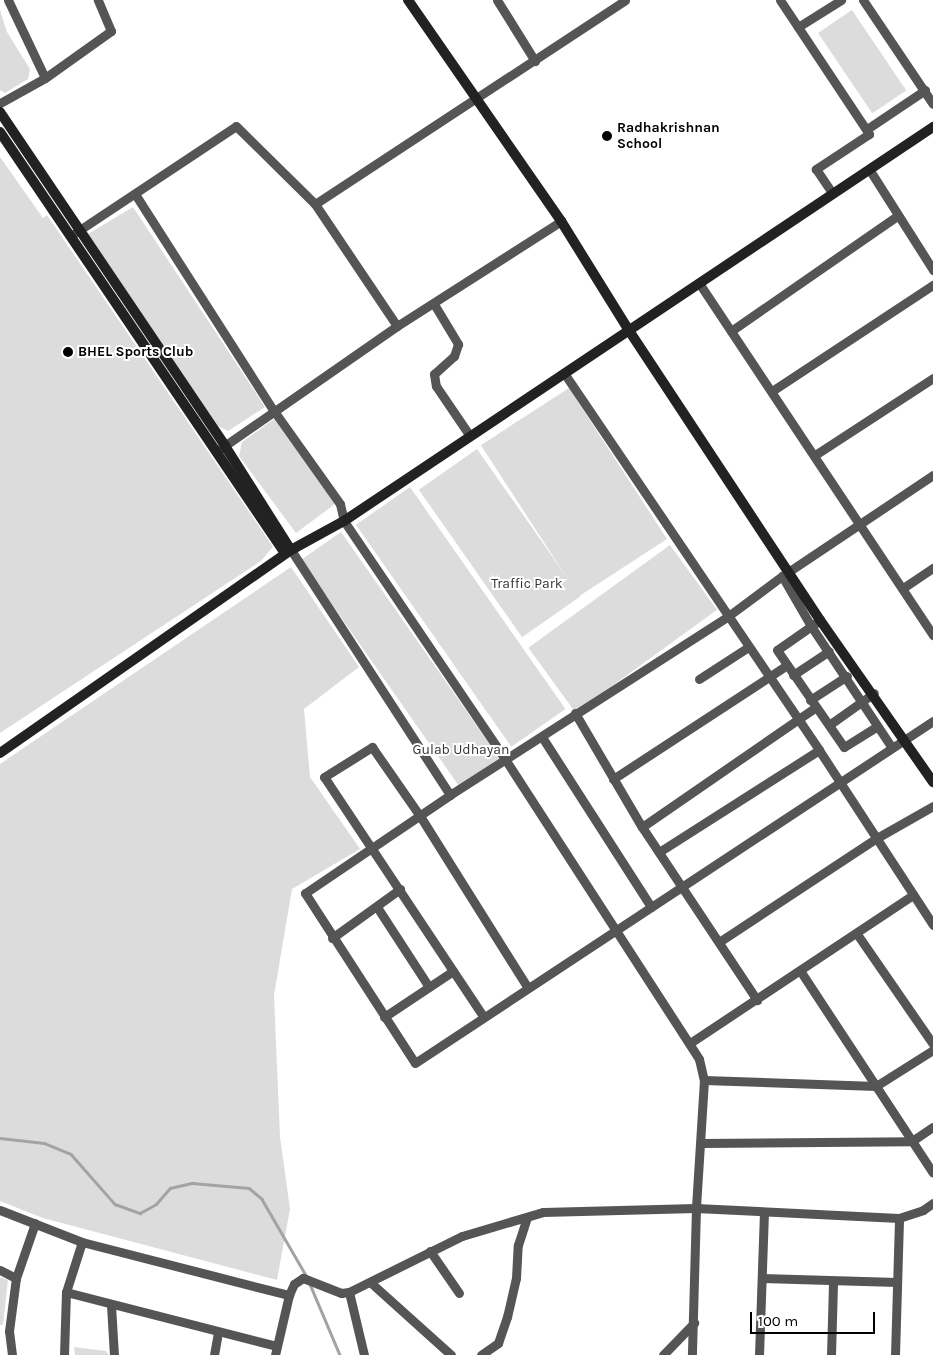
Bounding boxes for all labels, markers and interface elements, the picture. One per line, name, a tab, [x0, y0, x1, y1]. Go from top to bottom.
place label: Radhakrishnan School	[617, 120, 720, 152]
marker: Radhakrishnan School	[601, 130, 613, 142]
place label: BHEL Sports Club	[78, 344, 193, 360]
marker: BHEL Sports Club	[62, 346, 74, 358]
park label: Traffic Park	[491, 576, 563, 592]
park label: Gulab Udhayan	[412, 742, 510, 758]
scale bar	[753, 1302, 878, 1334]
text: 100 m	[758, 1312, 798, 1330]

